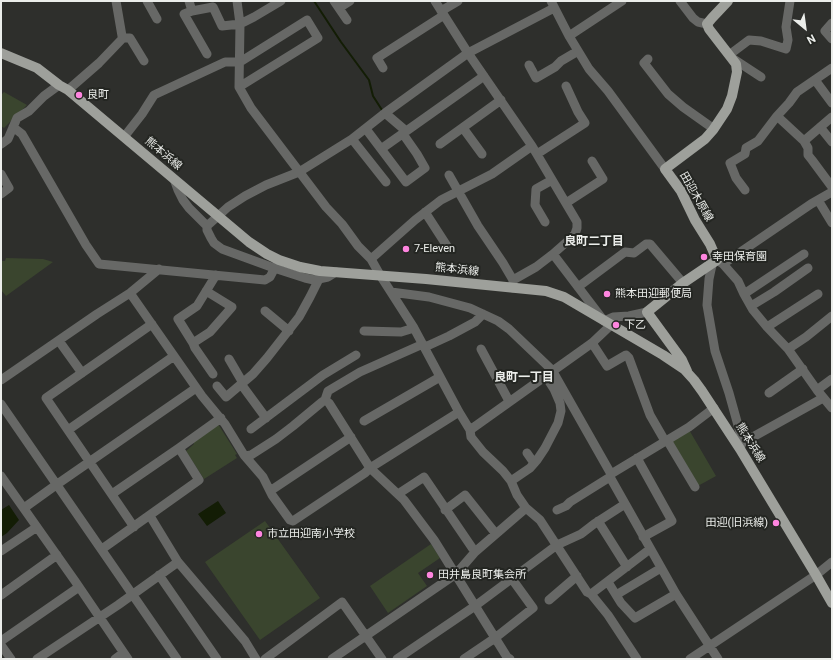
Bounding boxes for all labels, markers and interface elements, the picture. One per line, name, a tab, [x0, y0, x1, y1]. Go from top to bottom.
north arrow	[785, 8, 825, 48]
text: N	[805, 31, 818, 46]
place label: 良町	[87, 88, 109, 102]
marker: 良町	[74, 90, 84, 100]
street label: 熊本浜線	[142, 135, 184, 173]
street label: 田迎木原線	[677, 170, 715, 224]
district label: 良町二丁目	[564, 235, 624, 249]
place label: 7-Eleven	[414, 242, 455, 256]
marker: 7-Eleven	[401, 244, 411, 254]
place label: 幸田保育園	[712, 250, 767, 264]
marker: 幸田保育園	[699, 252, 709, 262]
street label: 熊本浜線	[434, 261, 480, 279]
place label: 熊本田迎郵便局	[615, 287, 692, 301]
marker: 熊本田迎郵便局	[602, 289, 612, 299]
place label: 下乙	[624, 318, 646, 332]
marker: 下乙	[611, 320, 621, 330]
district label: 良町一丁目	[494, 371, 554, 385]
street label: 熊本浜線	[733, 421, 767, 465]
place label: 田迎(旧浜線)	[705, 516, 768, 530]
marker: 田迎(旧浜線)	[771, 518, 781, 528]
place label: 市立田迎南小学校	[267, 527, 355, 541]
marker: 市立田迎南小学校	[254, 529, 264, 539]
place label: 田井島良町集会所	[438, 568, 526, 582]
marker: 田井島良町集会所	[425, 570, 435, 580]

